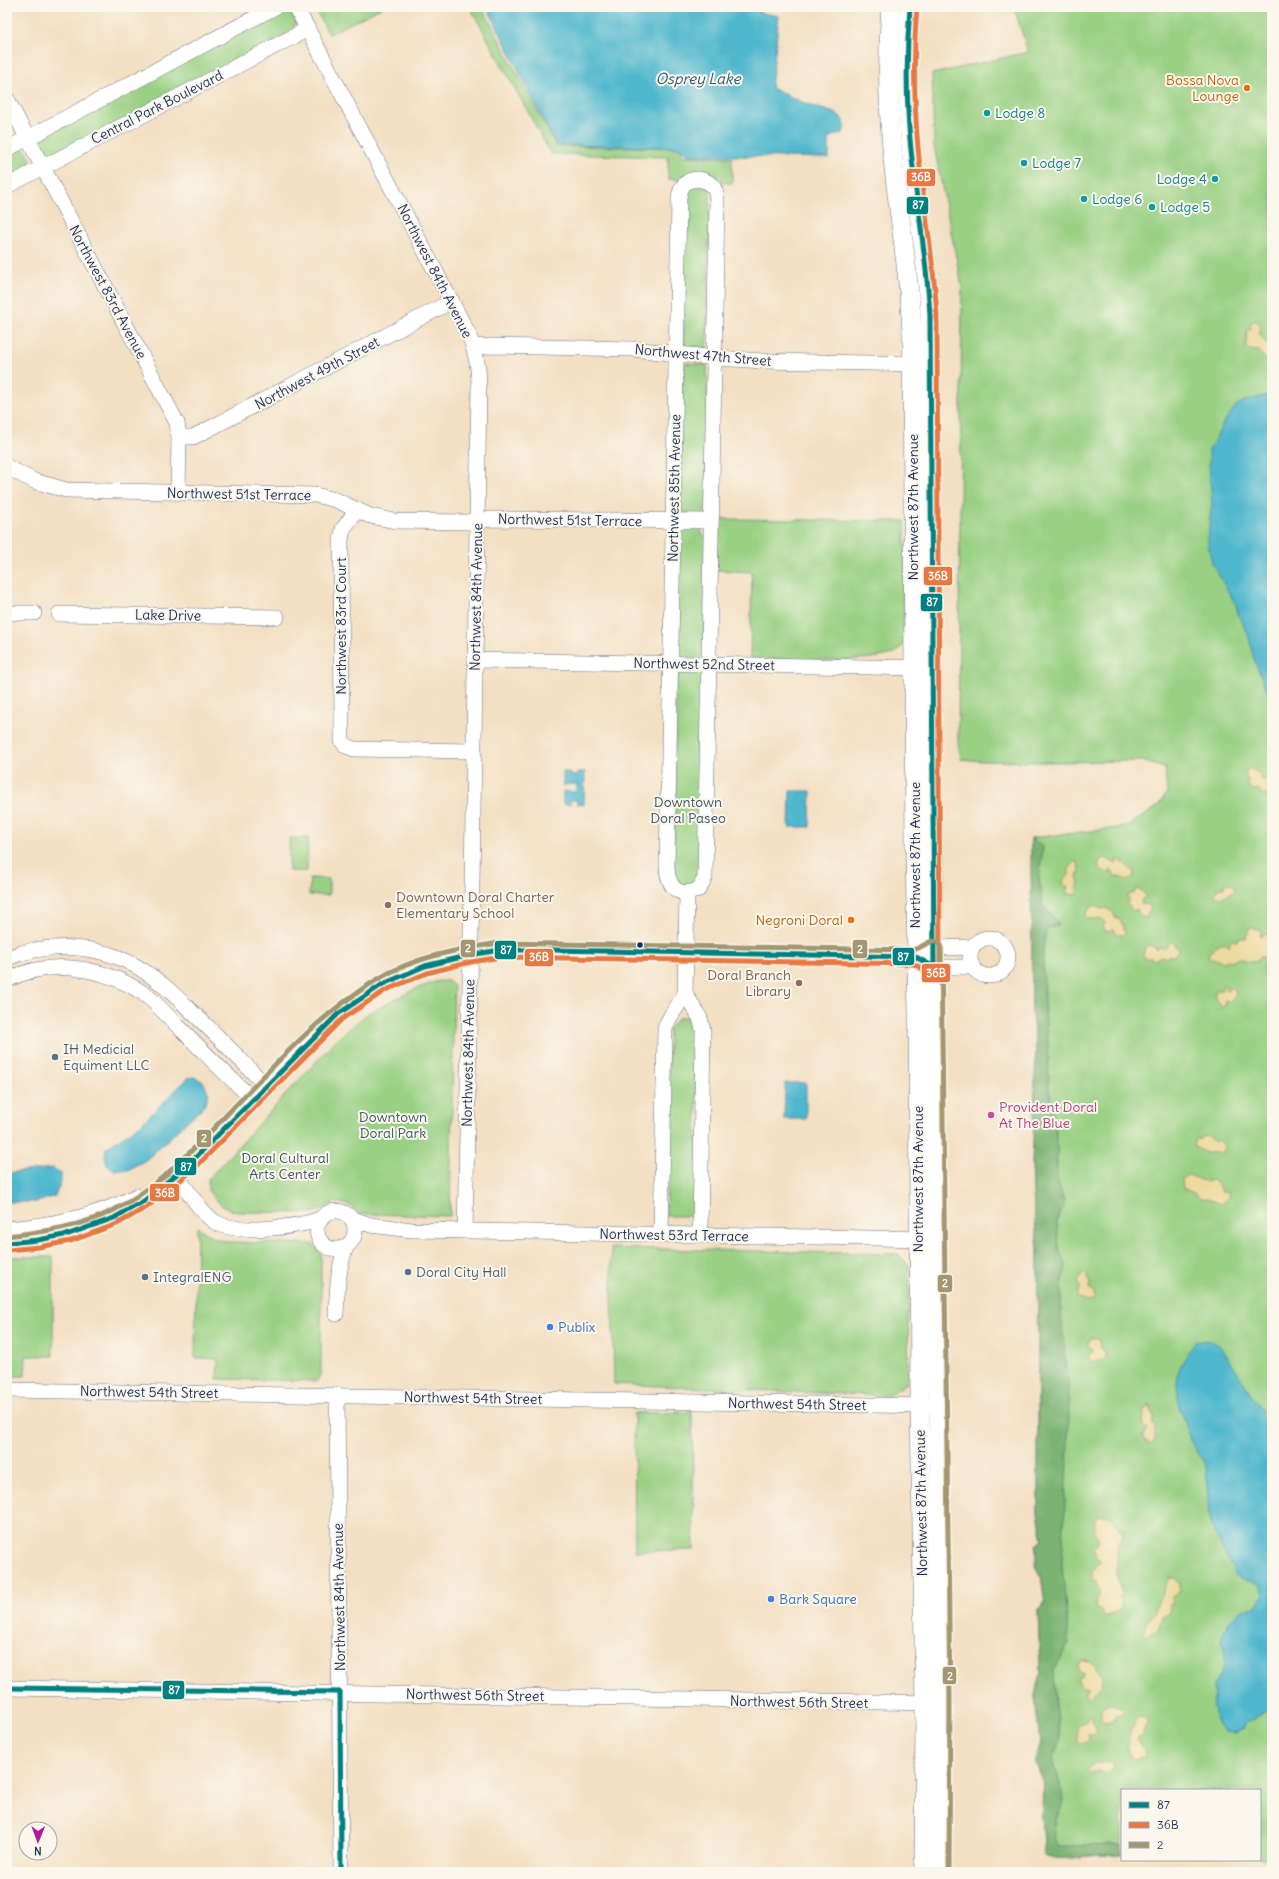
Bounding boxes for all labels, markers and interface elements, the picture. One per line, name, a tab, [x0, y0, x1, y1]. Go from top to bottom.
street label: Central Park Boulevard	[88, 66, 226, 148]
water label: Osprey Lake	[655, 69, 741, 88]
place label: Bossa Nova Lounge	[1166, 71, 1239, 105]
marker: Bossa Nova Lounge	[1242, 83, 1252, 93]
place label: Lodge 8	[995, 104, 1045, 122]
marker: Lodge 8	[982, 108, 992, 118]
place label: Lodge 7	[1032, 154, 1081, 172]
marker: Lodge 7	[1019, 158, 1029, 168]
line badge: 36B	[906, 168, 936, 187]
text: 36B	[911, 170, 931, 184]
place label: Lodge 4	[1157, 170, 1207, 188]
marker: Lodge 4	[1210, 174, 1220, 184]
place label: Lodge 6	[1092, 190, 1142, 208]
marker: Lodge 6	[1079, 194, 1089, 204]
line badge: 87	[906, 196, 929, 215]
text: 87	[912, 198, 924, 212]
place label: Lodge 5	[1160, 198, 1210, 216]
street label: Northwest 84th Avenue	[393, 201, 477, 341]
marker: Lodge 5	[1147, 202, 1157, 212]
street label: Northwest 83rd Avenue	[65, 222, 151, 362]
street label: Northwest 49th Street	[252, 332, 383, 413]
street label: Northwest 47th Street	[634, 340, 772, 370]
street label: Northwest 85th Avenue	[664, 414, 684, 562]
street label: Northwest 87th Avenue	[904, 434, 922, 580]
street label: Northwest 51st Terrace	[167, 484, 311, 504]
street label: Northwest 51st Terrace	[498, 510, 642, 530]
street label: Northwest 84th Avenue	[466, 523, 486, 671]
street label: Northwest 83rd Court	[332, 557, 350, 695]
line badge: 36B	[923, 566, 953, 586]
text: 36B	[928, 569, 948, 583]
line badge: 87	[920, 593, 943, 612]
text: 87	[926, 595, 938, 609]
street label: Lake Drive	[135, 605, 201, 625]
street label: Northwest 52nd Street	[633, 654, 775, 674]
street label: Northwest 87th Avenue	[906, 782, 924, 928]
park label: Downtown Doral Paseo	[650, 793, 726, 827]
place label: Downtown Doral Charter Elementary School	[396, 888, 555, 922]
marker: Downtown Doral Charter Elementary School	[383, 900, 393, 910]
place label: Negroni Doral	[756, 911, 843, 929]
marker: Negroni Doral	[846, 915, 856, 925]
line badge: 2	[460, 939, 476, 958]
line badge: 2	[852, 939, 868, 959]
line badge: 87	[494, 940, 517, 960]
unlabelled marker	[635, 940, 645, 950]
text: 2	[465, 941, 471, 955]
text: 2	[857, 942, 863, 956]
text: 87	[500, 943, 512, 957]
line badge: 87	[892, 947, 915, 966]
line badge: 36B	[524, 948, 554, 967]
text: 36B	[529, 950, 549, 964]
text: 87	[897, 950, 909, 964]
line badge: 36B	[921, 963, 951, 983]
place label: Doral Branch Library	[707, 966, 791, 1000]
text: 36B	[926, 966, 946, 980]
marker: Doral Branch Library	[794, 978, 804, 988]
street label: Northwest 84th Avenue	[458, 979, 478, 1127]
place label: IH Medicial Equiment LLC	[63, 1040, 150, 1074]
marker: IH Medicial Equiment LLC	[50, 1052, 60, 1062]
place label: Provident Doral At The Blue	[999, 1098, 1097, 1132]
street label: Northwest 87th Avenue	[909, 1106, 927, 1252]
park label: Downtown Doral Park	[359, 1108, 427, 1142]
marker: Provident Doral At The Blue	[986, 1110, 996, 1120]
line badge: 2	[196, 1129, 212, 1148]
text: 2	[201, 1131, 207, 1145]
park label: Doral Cultural Arts Center	[241, 1149, 329, 1183]
line badge: 87	[174, 1157, 197, 1176]
text: 87	[180, 1160, 192, 1174]
line badge: 36B	[149, 1183, 180, 1202]
text: 36B	[155, 1186, 175, 1200]
street label: Northwest 53rd Terrace	[599, 1225, 749, 1245]
place label: Doral City Hall	[416, 1263, 506, 1281]
marker: Doral City Hall	[403, 1267, 413, 1277]
place label: IntegralENG	[153, 1268, 232, 1286]
marker: IntegralENG	[140, 1272, 150, 1282]
line badge: 2	[937, 1274, 953, 1293]
text: 2	[942, 1276, 948, 1290]
place label: Publix	[558, 1318, 596, 1336]
marker: Publix	[545, 1322, 555, 1332]
street label: Northwest 54th Street	[80, 1382, 219, 1402]
street label: Northwest 54th Street	[404, 1388, 543, 1408]
street label: Northwest 54th Street	[728, 1394, 867, 1414]
street label: Northwest 87th Avenue	[911, 1429, 931, 1577]
street label: Northwest 84th Avenue	[329, 1523, 349, 1671]
place label: Bark Square	[779, 1590, 857, 1608]
marker: Bark Square	[766, 1594, 776, 1604]
line badge: 2	[942, 1666, 957, 1685]
text: 2	[947, 1669, 953, 1683]
line badge: 87	[162, 1680, 185, 1700]
text: 87	[168, 1683, 180, 1697]
street label: Northwest 56th Street	[406, 1685, 545, 1705]
street label: Northwest 56th Street	[730, 1692, 869, 1712]
legend	[1121, 1789, 1261, 1861]
text: 87	[1157, 1797, 1170, 1812]
text: 36B	[1157, 1817, 1179, 1832]
north arrow	[18, 1821, 58, 1861]
text: 2	[1157, 1837, 1164, 1852]
text: N	[34, 1844, 42, 1858]

